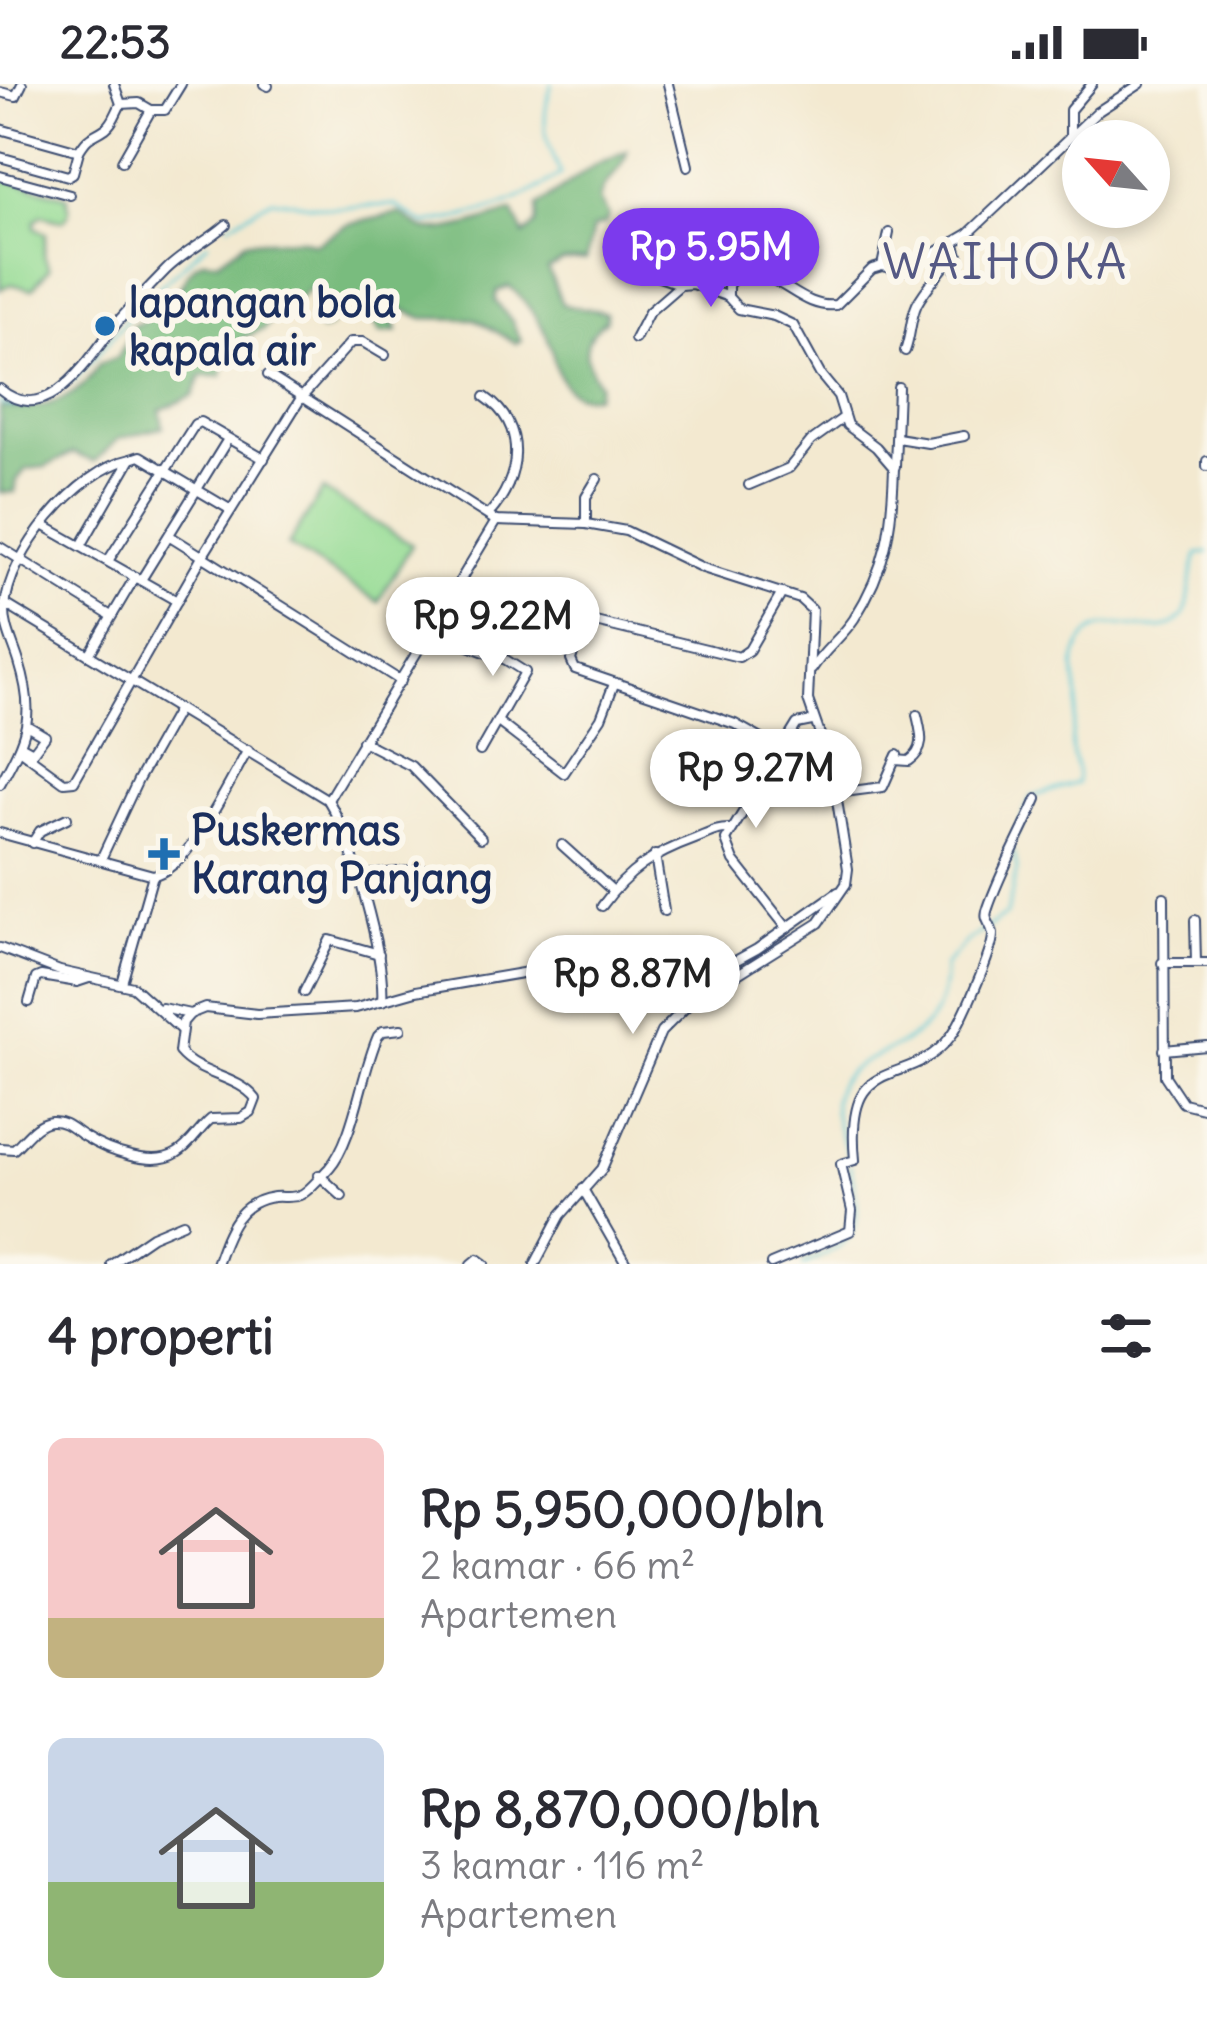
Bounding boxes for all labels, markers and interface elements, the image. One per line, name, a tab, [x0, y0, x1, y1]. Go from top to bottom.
text: 22:53	[60, 14, 171, 70]
north arrow	[1062, 120, 1170, 228]
map controls	[1062, 120, 1170, 228]
pin: Rp 5.95M	[587, 208, 835, 310]
text: Rp 5.95M	[629, 222, 793, 271]
district label: WAIHOKA	[882, 232, 1130, 292]
place label: lapangan bola kapala air	[129, 276, 397, 376]
marker: lapangan bola kapala air	[92, 313, 118, 339]
pin: Rp 9.22M	[369, 577, 617, 679]
text: Rp 9.22M	[413, 591, 573, 640]
pin: Rp 9.27M	[632, 729, 880, 831]
text: Rp 9.27M	[677, 743, 835, 792]
place label: Puskermas Karang Panjang	[191, 804, 493, 904]
marker: Puskermas Karang Panjang	[148, 838, 180, 870]
pin: Rp 8.87M	[509, 935, 757, 1037]
text: Rp 8.87M	[553, 949, 713, 998]
icon: filters	[1093, 1303, 1159, 1369]
text: 4 properti	[48, 1304, 274, 1368]
text: Rp 5,950,000/bln	[420, 1477, 824, 1541]
icon: home	[144, 1486, 288, 1630]
text: 2 kamar · 66 m²	[420, 1541, 695, 1590]
text: Apartemen	[420, 1590, 617, 1639]
text: Rp 8,870,000/bln	[420, 1777, 820, 1841]
icon: home	[144, 1786, 288, 1930]
text: 3 kamar · 116 m²	[420, 1841, 704, 1890]
text: Apartemen	[420, 1890, 617, 1939]

